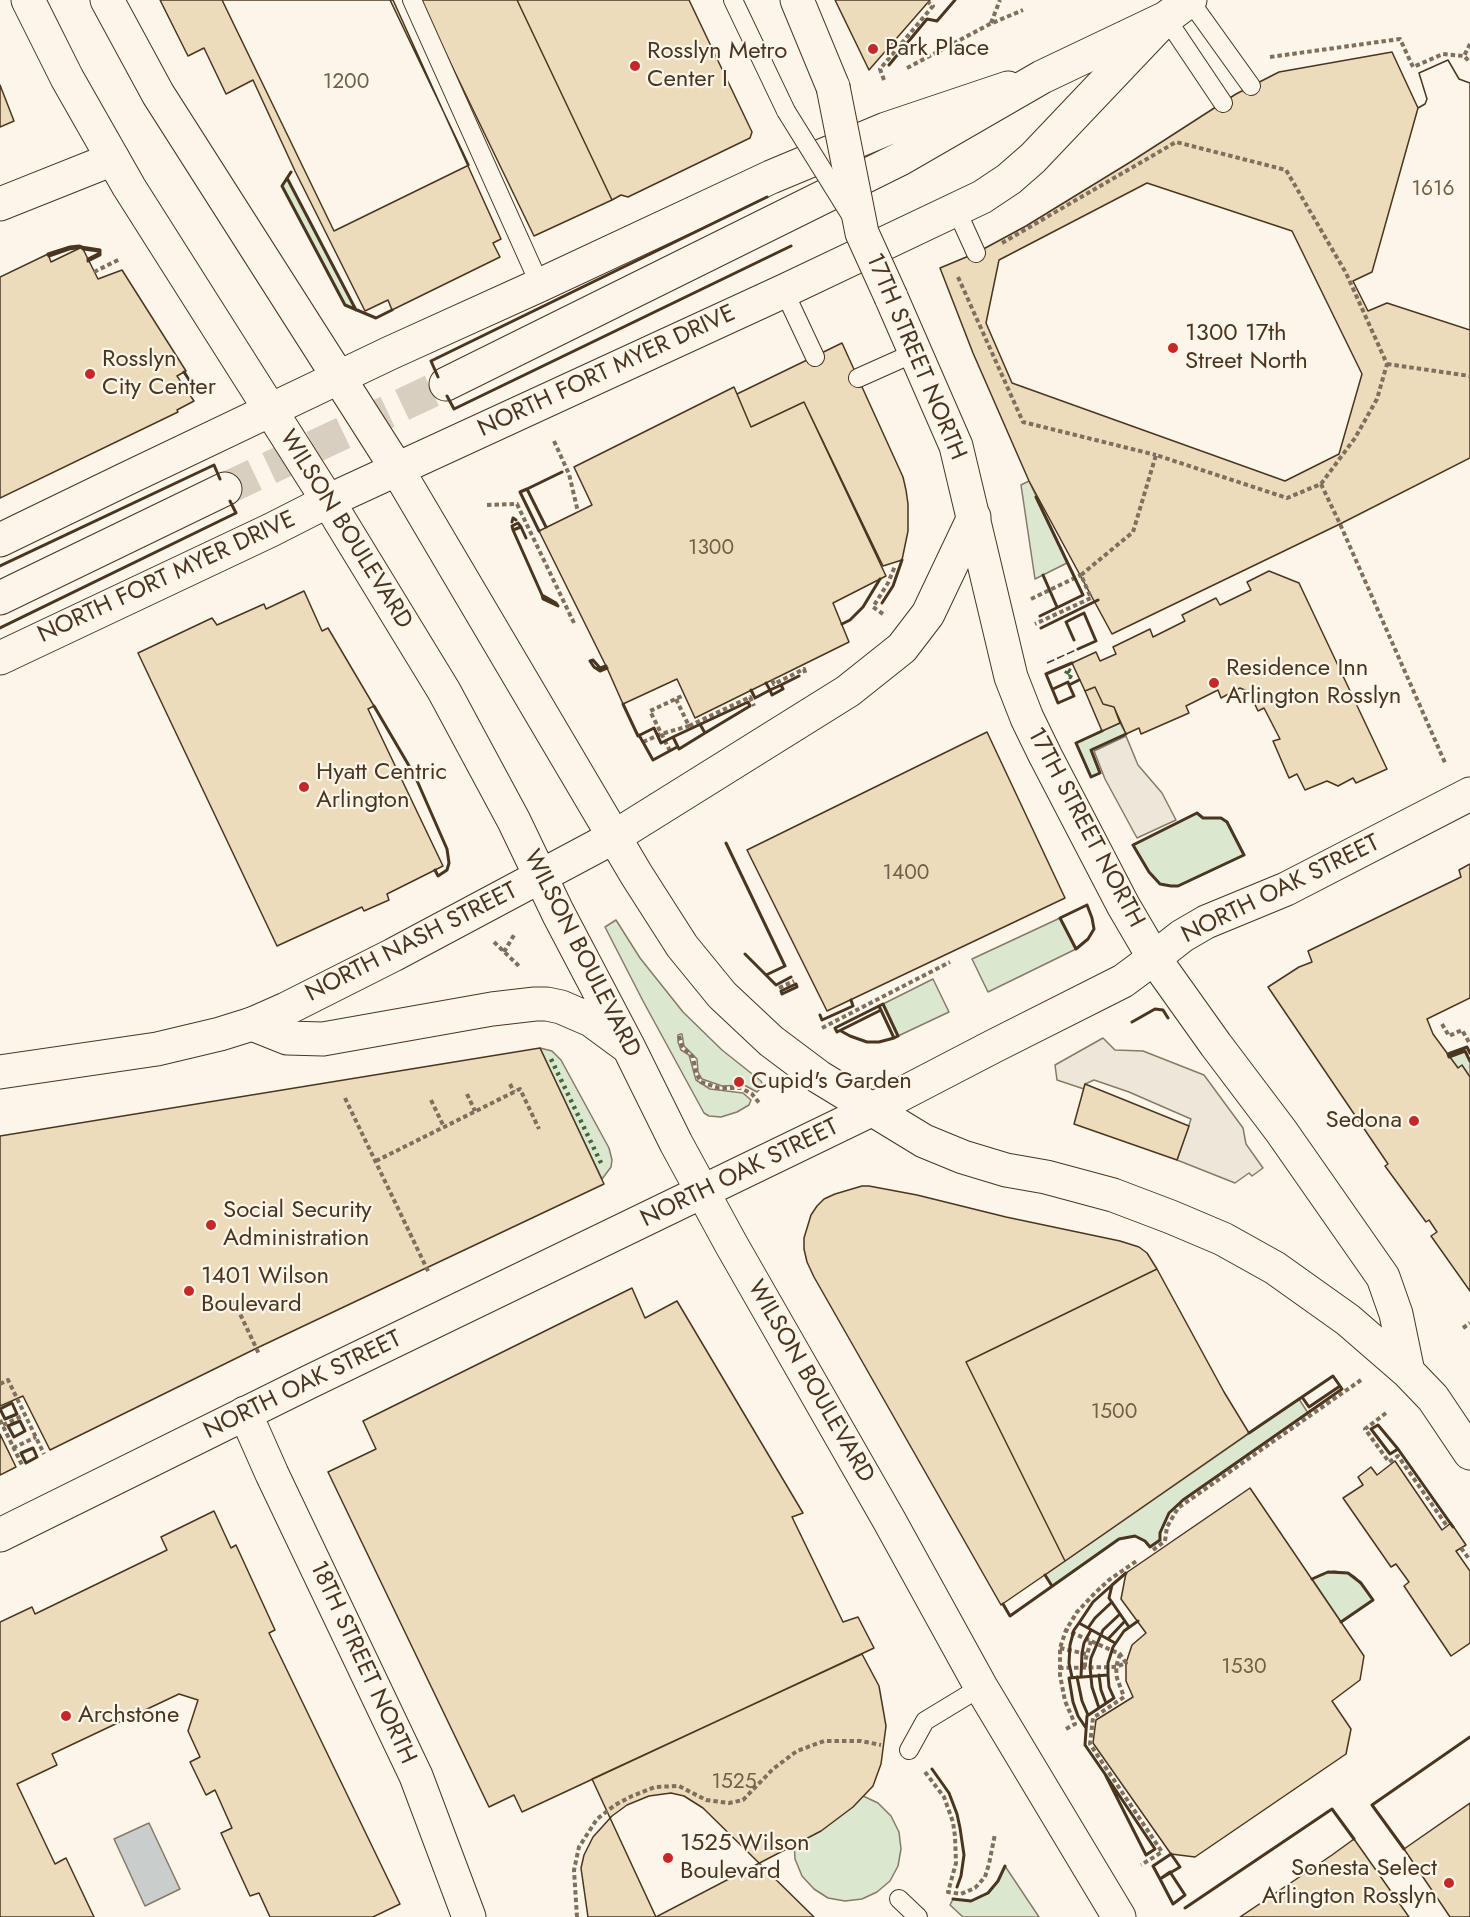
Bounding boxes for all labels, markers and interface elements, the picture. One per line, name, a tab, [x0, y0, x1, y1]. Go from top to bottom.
place label: Park Place	[885, 35, 989, 63]
place label: Rosslyn Metro Center I	[647, 38, 787, 94]
marker: Park Place	[866, 42, 880, 56]
marker: Rosslyn Metro Center I	[628, 59, 642, 73]
house number: 1200	[323, 70, 369, 96]
house number: 1616	[1411, 177, 1455, 203]
street label: 17TH STREET NORTH	[858, 249, 972, 465]
street label: NORTH FORT MYER DRIVE	[474, 300, 740, 444]
place label: 1300 17th Street North	[1185, 320, 1308, 376]
marker: 1300 17th Street North	[1166, 341, 1180, 355]
place label: Rosslyn City Center	[102, 346, 216, 402]
marker: Rosslyn City Center	[83, 367, 97, 381]
street label: WILSON BOULEVARD	[272, 425, 418, 635]
street label: NORTH FORT MYER DRIVE	[34, 506, 300, 650]
house number: 1300	[688, 536, 734, 562]
place label: Residence Inn Arlington Rosslyn	[1226, 655, 1401, 711]
marker: Residence Inn Arlington Rosslyn	[1207, 676, 1221, 690]
street label: 17TH STREET NORTH	[1020, 723, 1150, 933]
place label: Hyatt Centric Arlington	[316, 759, 447, 815]
marker: Hyatt Centric Arlington	[297, 780, 311, 794]
street label: NORTH OAK STREET	[1177, 830, 1385, 950]
street label: WILSON BOULEVARD	[516, 846, 646, 1062]
house number: 1400	[883, 861, 929, 887]
street label: NORTH NASH STREET	[301, 877, 523, 1009]
place label: Cupid's Garden	[751, 1068, 912, 1096]
marker: Cupid's Garden	[732, 1075, 746, 1089]
place label: Sedona	[1326, 1107, 1402, 1135]
street label: NORTH OAK STREET	[636, 1114, 844, 1234]
marker: Sedona	[1407, 1114, 1421, 1128]
place label: Social Security Administration	[223, 1197, 372, 1253]
marker: Social Security Administration	[204, 1218, 218, 1232]
place label: 1401 Wilson Boulevard	[201, 1263, 329, 1319]
street label: WILSON BOULEVARD	[740, 1276, 880, 1488]
marker: 1401 Wilson Boulevard	[182, 1284, 196, 1298]
street label: NORTH OAK STREET	[199, 1326, 407, 1446]
house number: 1500	[1091, 1400, 1137, 1426]
street label: 18TH STREET NORTH	[302, 1557, 422, 1769]
house number: 1530	[1221, 1655, 1267, 1681]
place label: Archstone	[78, 1702, 179, 1730]
marker: Archstone	[59, 1709, 73, 1723]
house number: 1525	[711, 1770, 757, 1796]
place label: 1525 Wilson Boulevard	[680, 1830, 810, 1886]
marker: 1525 Wilson Boulevard	[661, 1851, 675, 1865]
place label: Sonesta Select Arlington Rosslyn	[1262, 1855, 1437, 1911]
marker: Sonesta Select Arlington Rosslyn	[1442, 1876, 1456, 1890]

